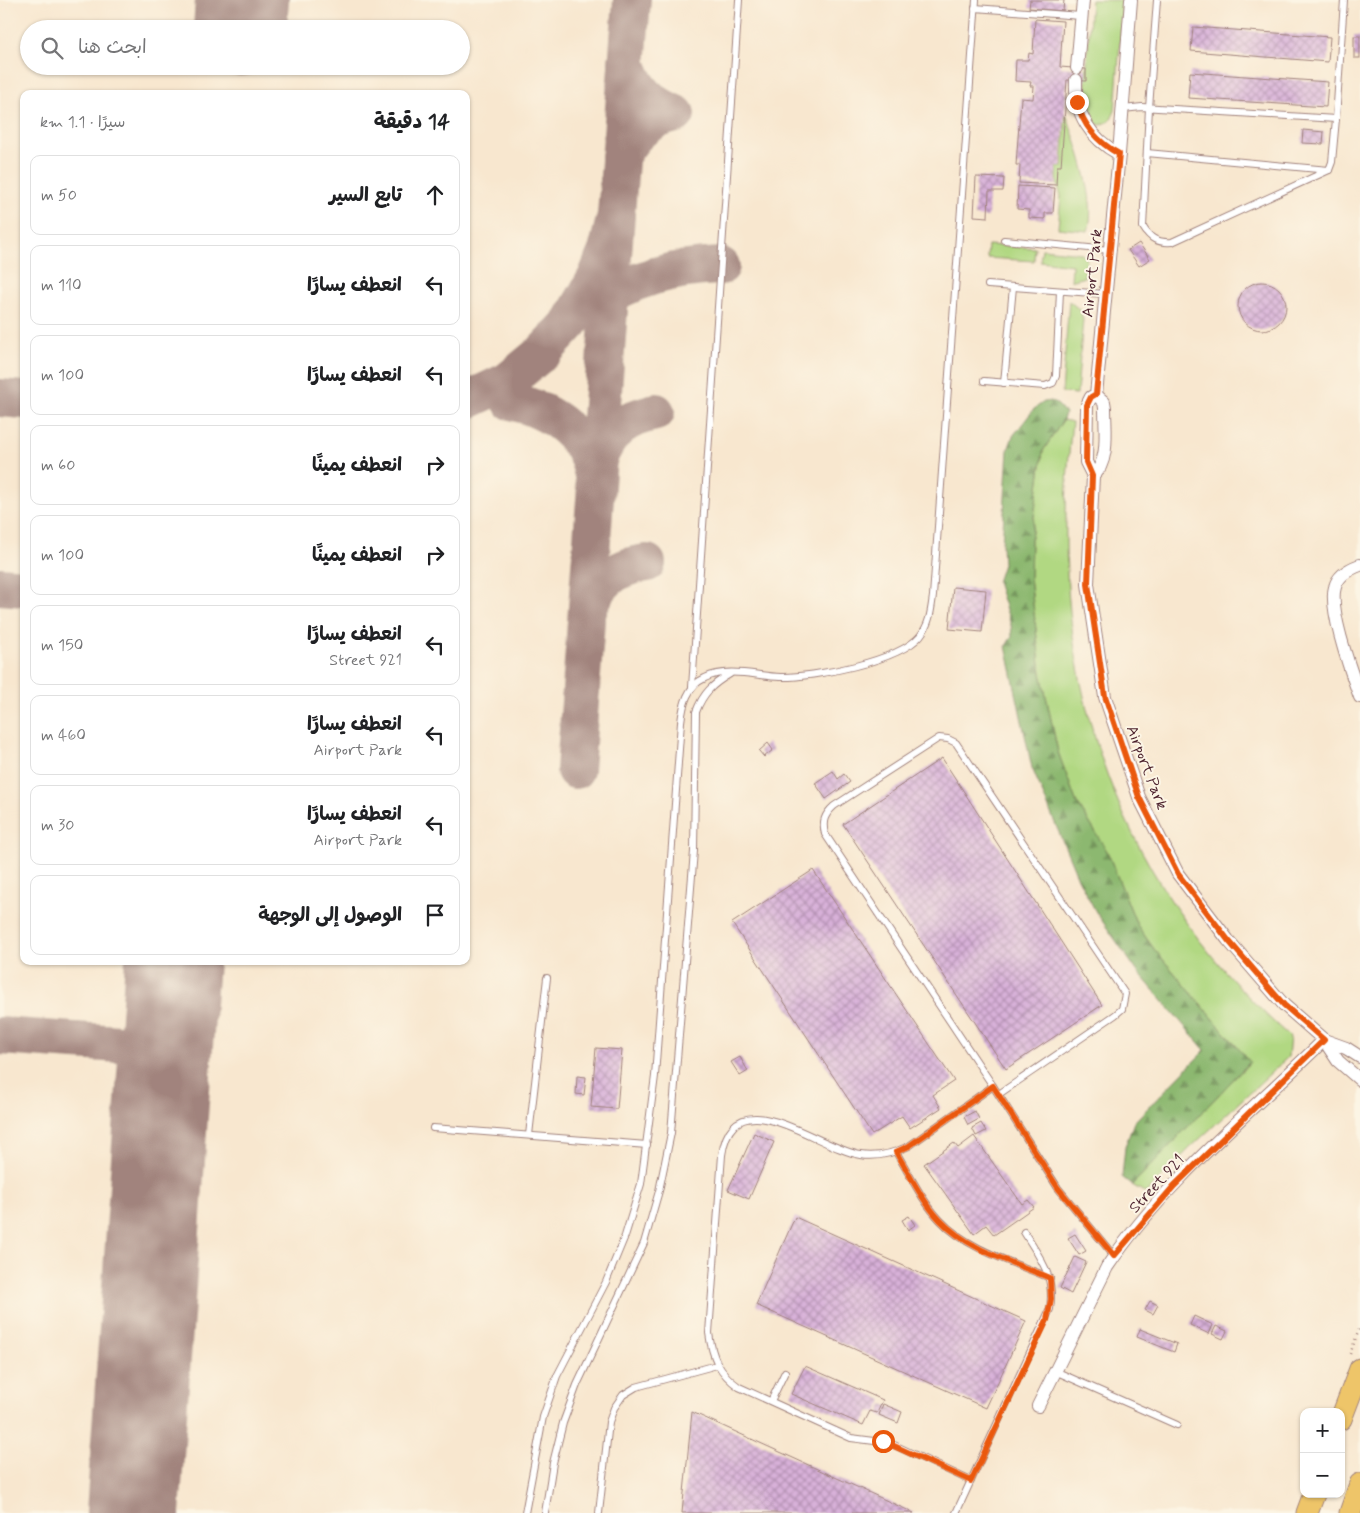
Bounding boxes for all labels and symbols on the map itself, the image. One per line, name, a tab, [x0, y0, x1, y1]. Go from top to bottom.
route end	[1066, 91, 1089, 114]
street label: Airport Park	[1077, 228, 1108, 318]
street label: Airport Park	[1121, 722, 1172, 813]
street label: Street 921	[1125, 1150, 1190, 1218]
route start	[872, 1430, 895, 1453]

